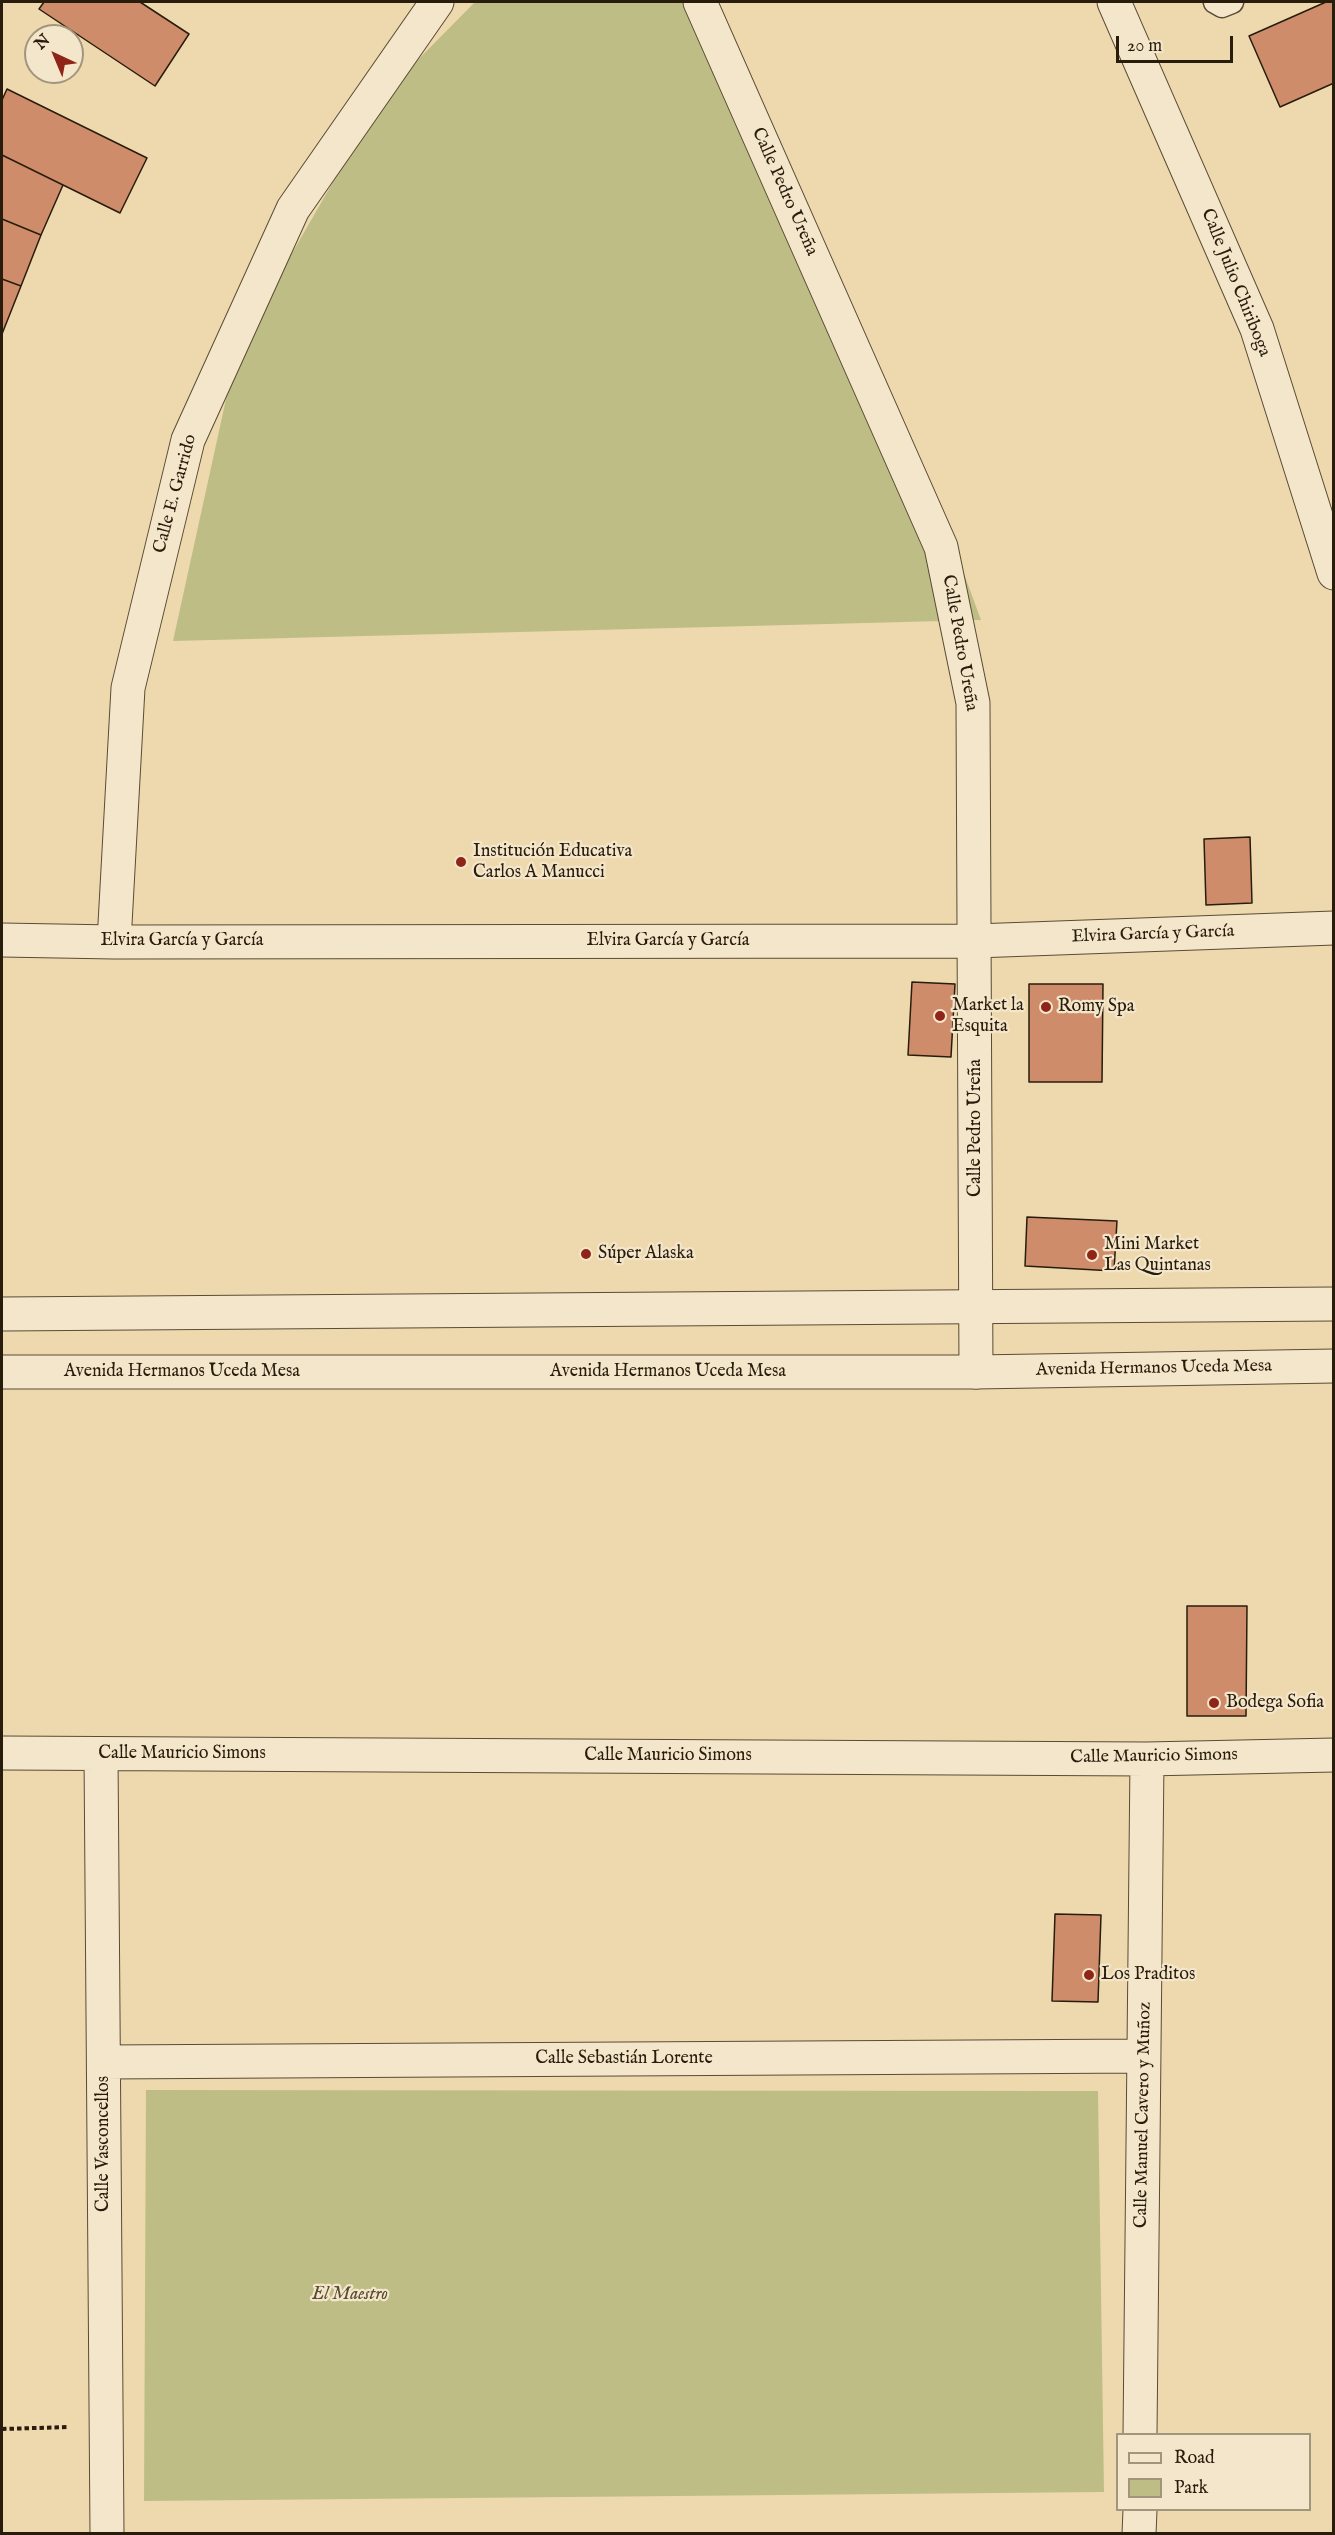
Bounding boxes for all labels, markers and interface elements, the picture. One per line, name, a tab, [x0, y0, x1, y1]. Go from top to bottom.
north arrow	[24, 24, 84, 84]
scale bar	[1119, 24, 1236, 62]
text: N	[31, 30, 55, 54]
text: 20 m	[1127, 35, 1162, 58]
street label: Calle Pedro Ureña	[746, 125, 822, 259]
street label: Calle Julio Chiriboga	[1195, 206, 1275, 360]
street label: Calle E. Garrido	[150, 432, 202, 556]
street label: Calle Pedro Ureña	[936, 573, 982, 713]
place label: Institución Educativa Carlos A Manucci	[473, 841, 632, 884]
marker: Institución Educativa Carlos A Manucci	[454, 855, 468, 869]
street label: Elvira García y García	[1071, 921, 1235, 949]
street label: Elvira García y García	[100, 930, 264, 952]
street label: Elvira García y García	[586, 930, 750, 952]
place label: Market la Esquita	[952, 995, 1024, 1038]
place label: Romy Spa	[1058, 996, 1135, 1018]
marker: Romy Spa	[1039, 1000, 1053, 1014]
marker: Market la Esquita	[933, 1009, 947, 1023]
street label: Calle Pedro Ureña	[965, 1059, 987, 1197]
place label: Mini Market Las Quintanas	[1104, 1234, 1211, 1276]
place label: Súper Alaska	[598, 1243, 694, 1265]
marker: Súper Alaska	[579, 1247, 593, 1261]
marker: Mini Market Las Quintanas	[1085, 1248, 1099, 1262]
street label: Avenida Hermanos Uceda Mesa	[1036, 1356, 1272, 1382]
street label: Avenida Hermanos Uceda Mesa	[64, 1361, 300, 1383]
street label: Avenida Hermanos Uceda Mesa	[550, 1361, 786, 1383]
place label: Bodega Sofia	[1226, 1692, 1324, 1714]
marker: Bodega Sofia	[1207, 1696, 1221, 1710]
street label: Calle Mauricio Simons	[98, 1743, 266, 1765]
street label: Calle Mauricio Simons	[584, 1745, 752, 1767]
street label: Calle Mauricio Simons	[1070, 1745, 1238, 1769]
place label: Los Praditos	[1101, 1964, 1195, 1986]
marker: Los Praditos	[1082, 1968, 1096, 1982]
street label: Calle Manuel Cavero y Muñoz	[1131, 2002, 1157, 2228]
street label: Calle Sebastián Lorente	[535, 2048, 713, 2070]
street label: Calle Vasconcellos	[93, 2076, 115, 2212]
park label: El Maestro	[312, 2284, 388, 2306]
legend	[1116, 2433, 1311, 2511]
text: Road	[1174, 2447, 1215, 2470]
text: Park	[1174, 2477, 1208, 2500]

